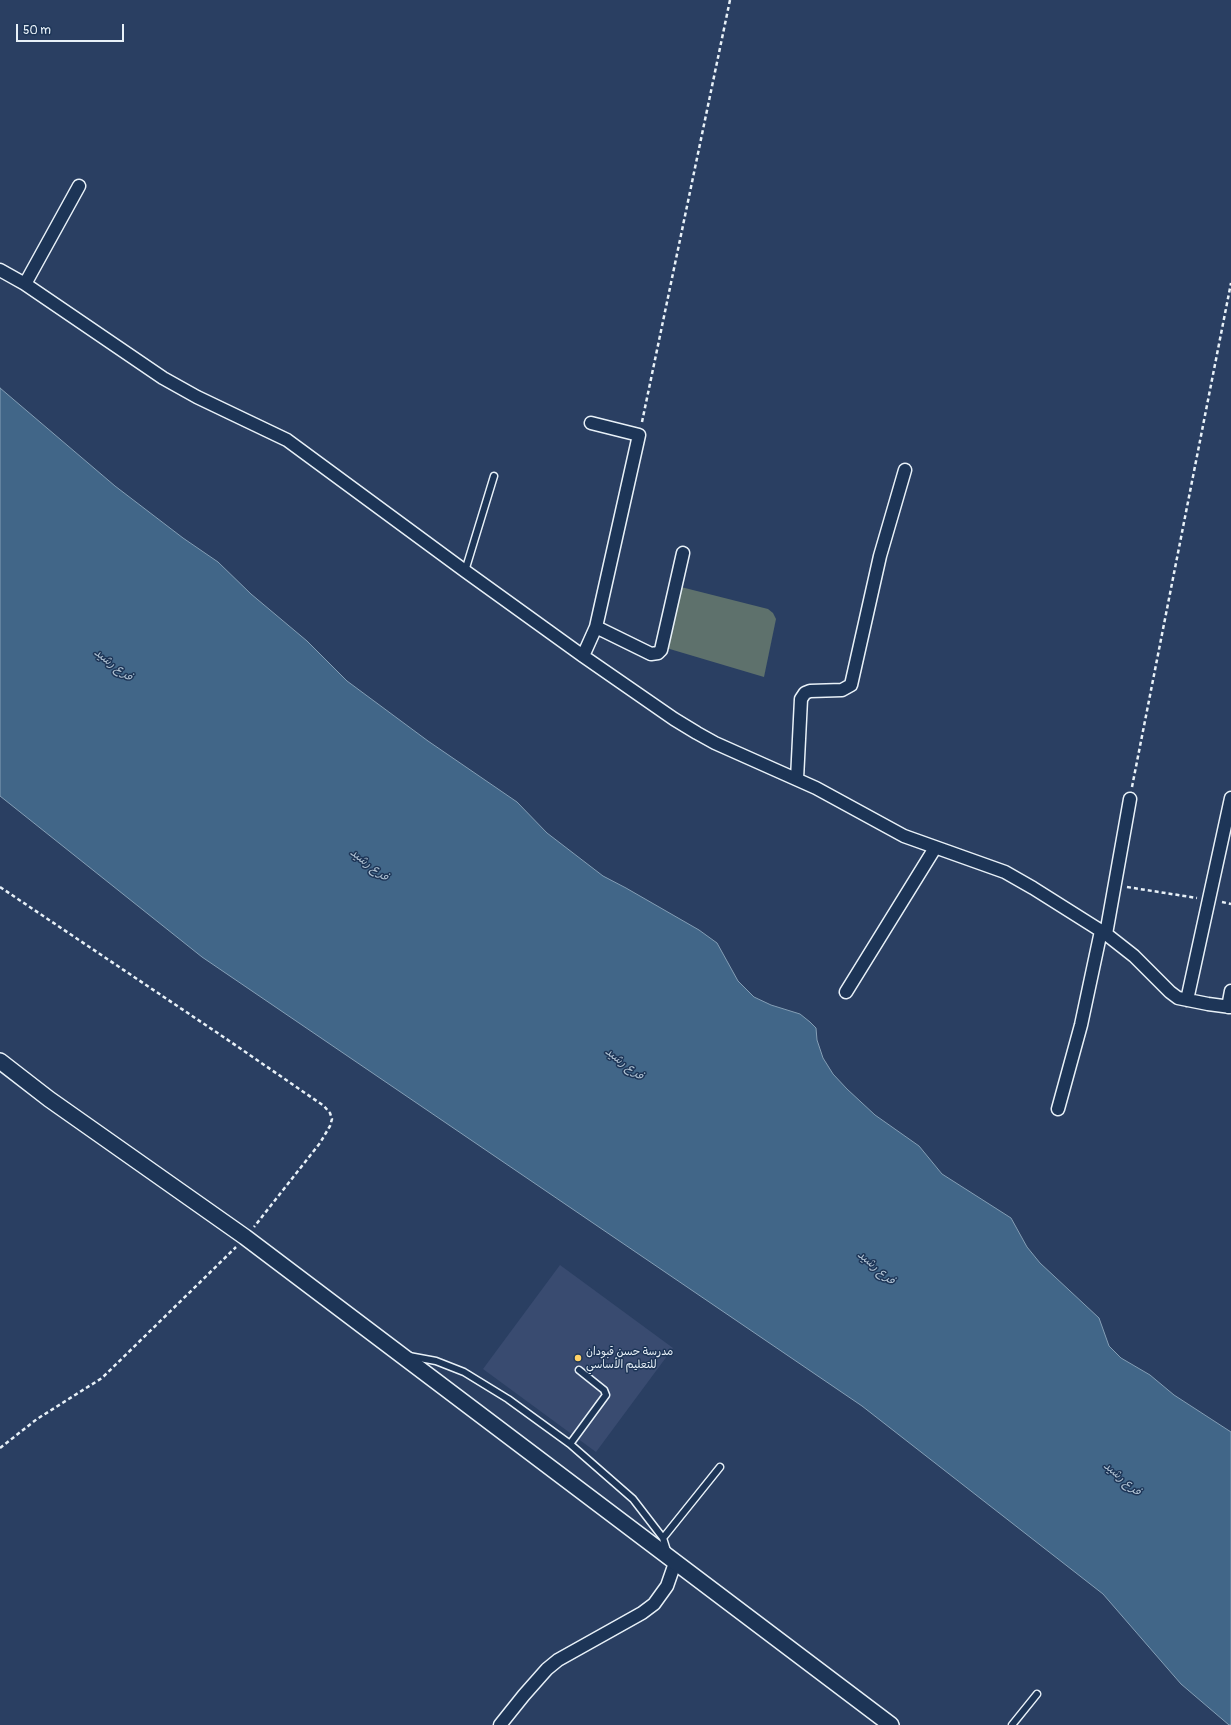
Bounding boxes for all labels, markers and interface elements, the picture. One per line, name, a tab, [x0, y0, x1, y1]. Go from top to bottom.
scale bar	[18, 16, 126, 42]
text: 50 m	[23, 23, 51, 38]
water label: فرع رشيد	[91, 645, 135, 685]
water label: فرع رشيد	[347, 845, 391, 885]
water label: فرع رشيد	[602, 1044, 646, 1084]
water label: فرع رشيد	[854, 1248, 898, 1288]
place label: مدرسة حسن قبودان للتعليم الأساسي	[586, 1345, 673, 1371]
marker: مدرسة حسن قبودان للتعليم الأساسي	[573, 1353, 583, 1363]
water label: فرع رشيد	[1100, 1459, 1144, 1499]

